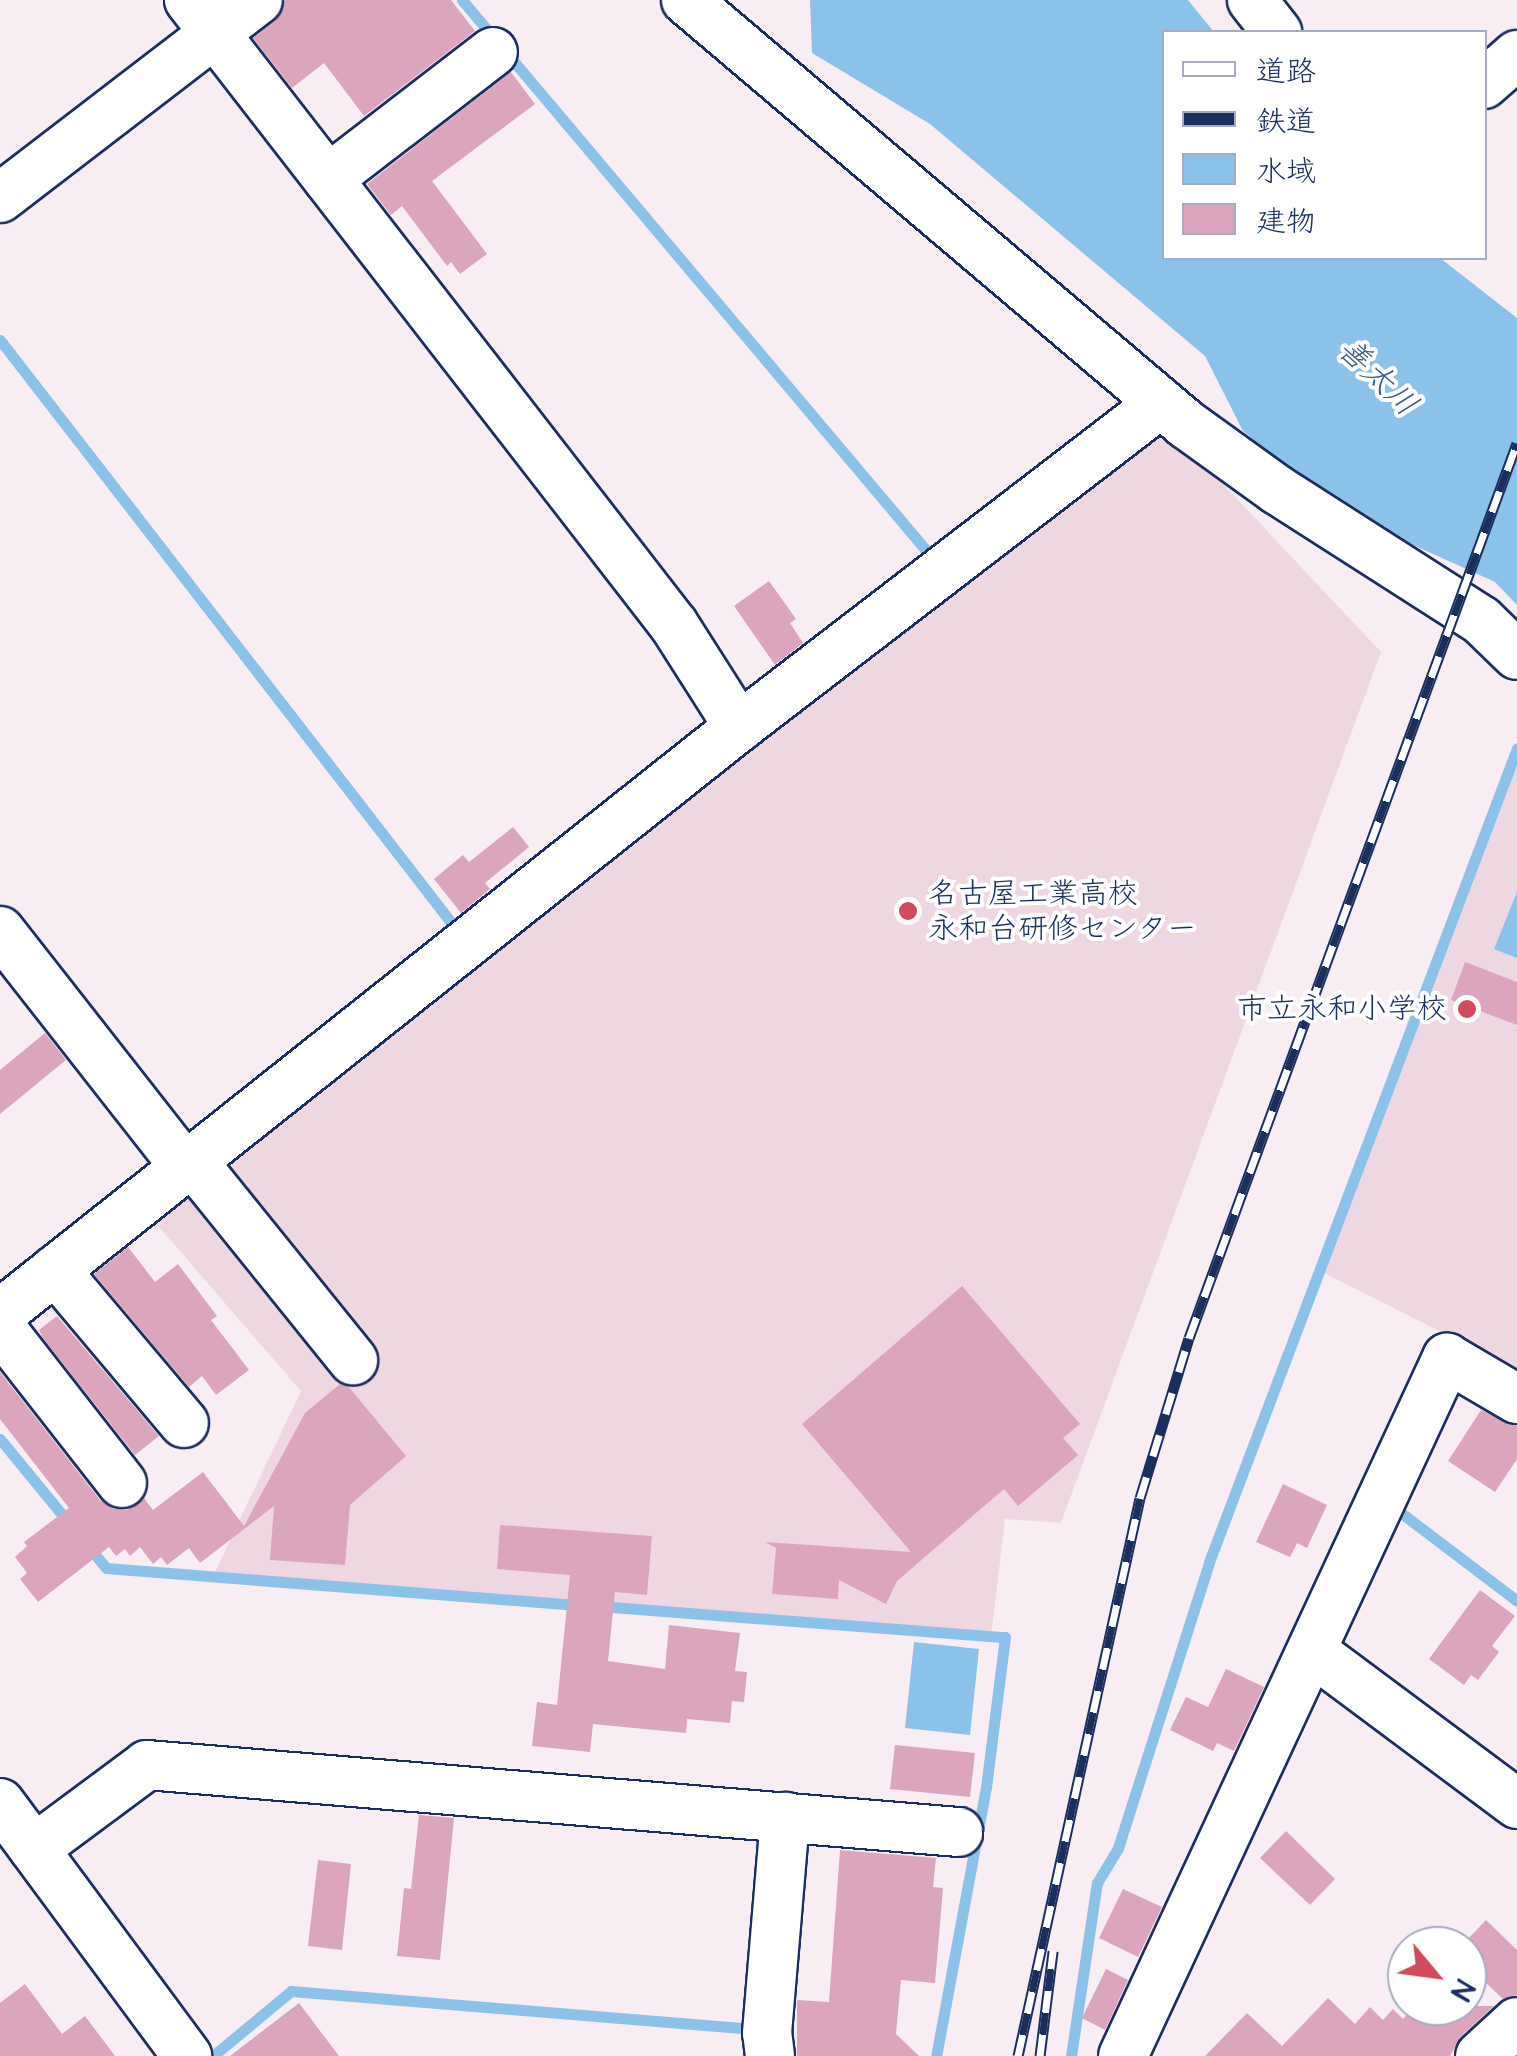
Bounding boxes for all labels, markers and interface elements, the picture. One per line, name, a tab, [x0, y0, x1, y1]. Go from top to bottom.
legend	[1162, 30, 1487, 260]
text: 道路	[1256, 51, 1316, 93]
text: 鉄道	[1256, 101, 1316, 143]
text: 水域	[1256, 151, 1316, 193]
text: 建物	[1256, 201, 1316, 243]
water label: 善太川	[1329, 331, 1425, 425]
place label: 名古屋工業高校 永和台研修センター	[928, 876, 1198, 946]
marker: 名古屋工業高校 永和台研修センター	[897, 900, 919, 922]
place label: 市立永和小学校	[1237, 991, 1447, 1027]
marker: 市立永和小学校	[1456, 998, 1478, 1020]
north arrow	[1387, 1926, 1487, 2026]
text: N	[1441, 1973, 1483, 2007]

